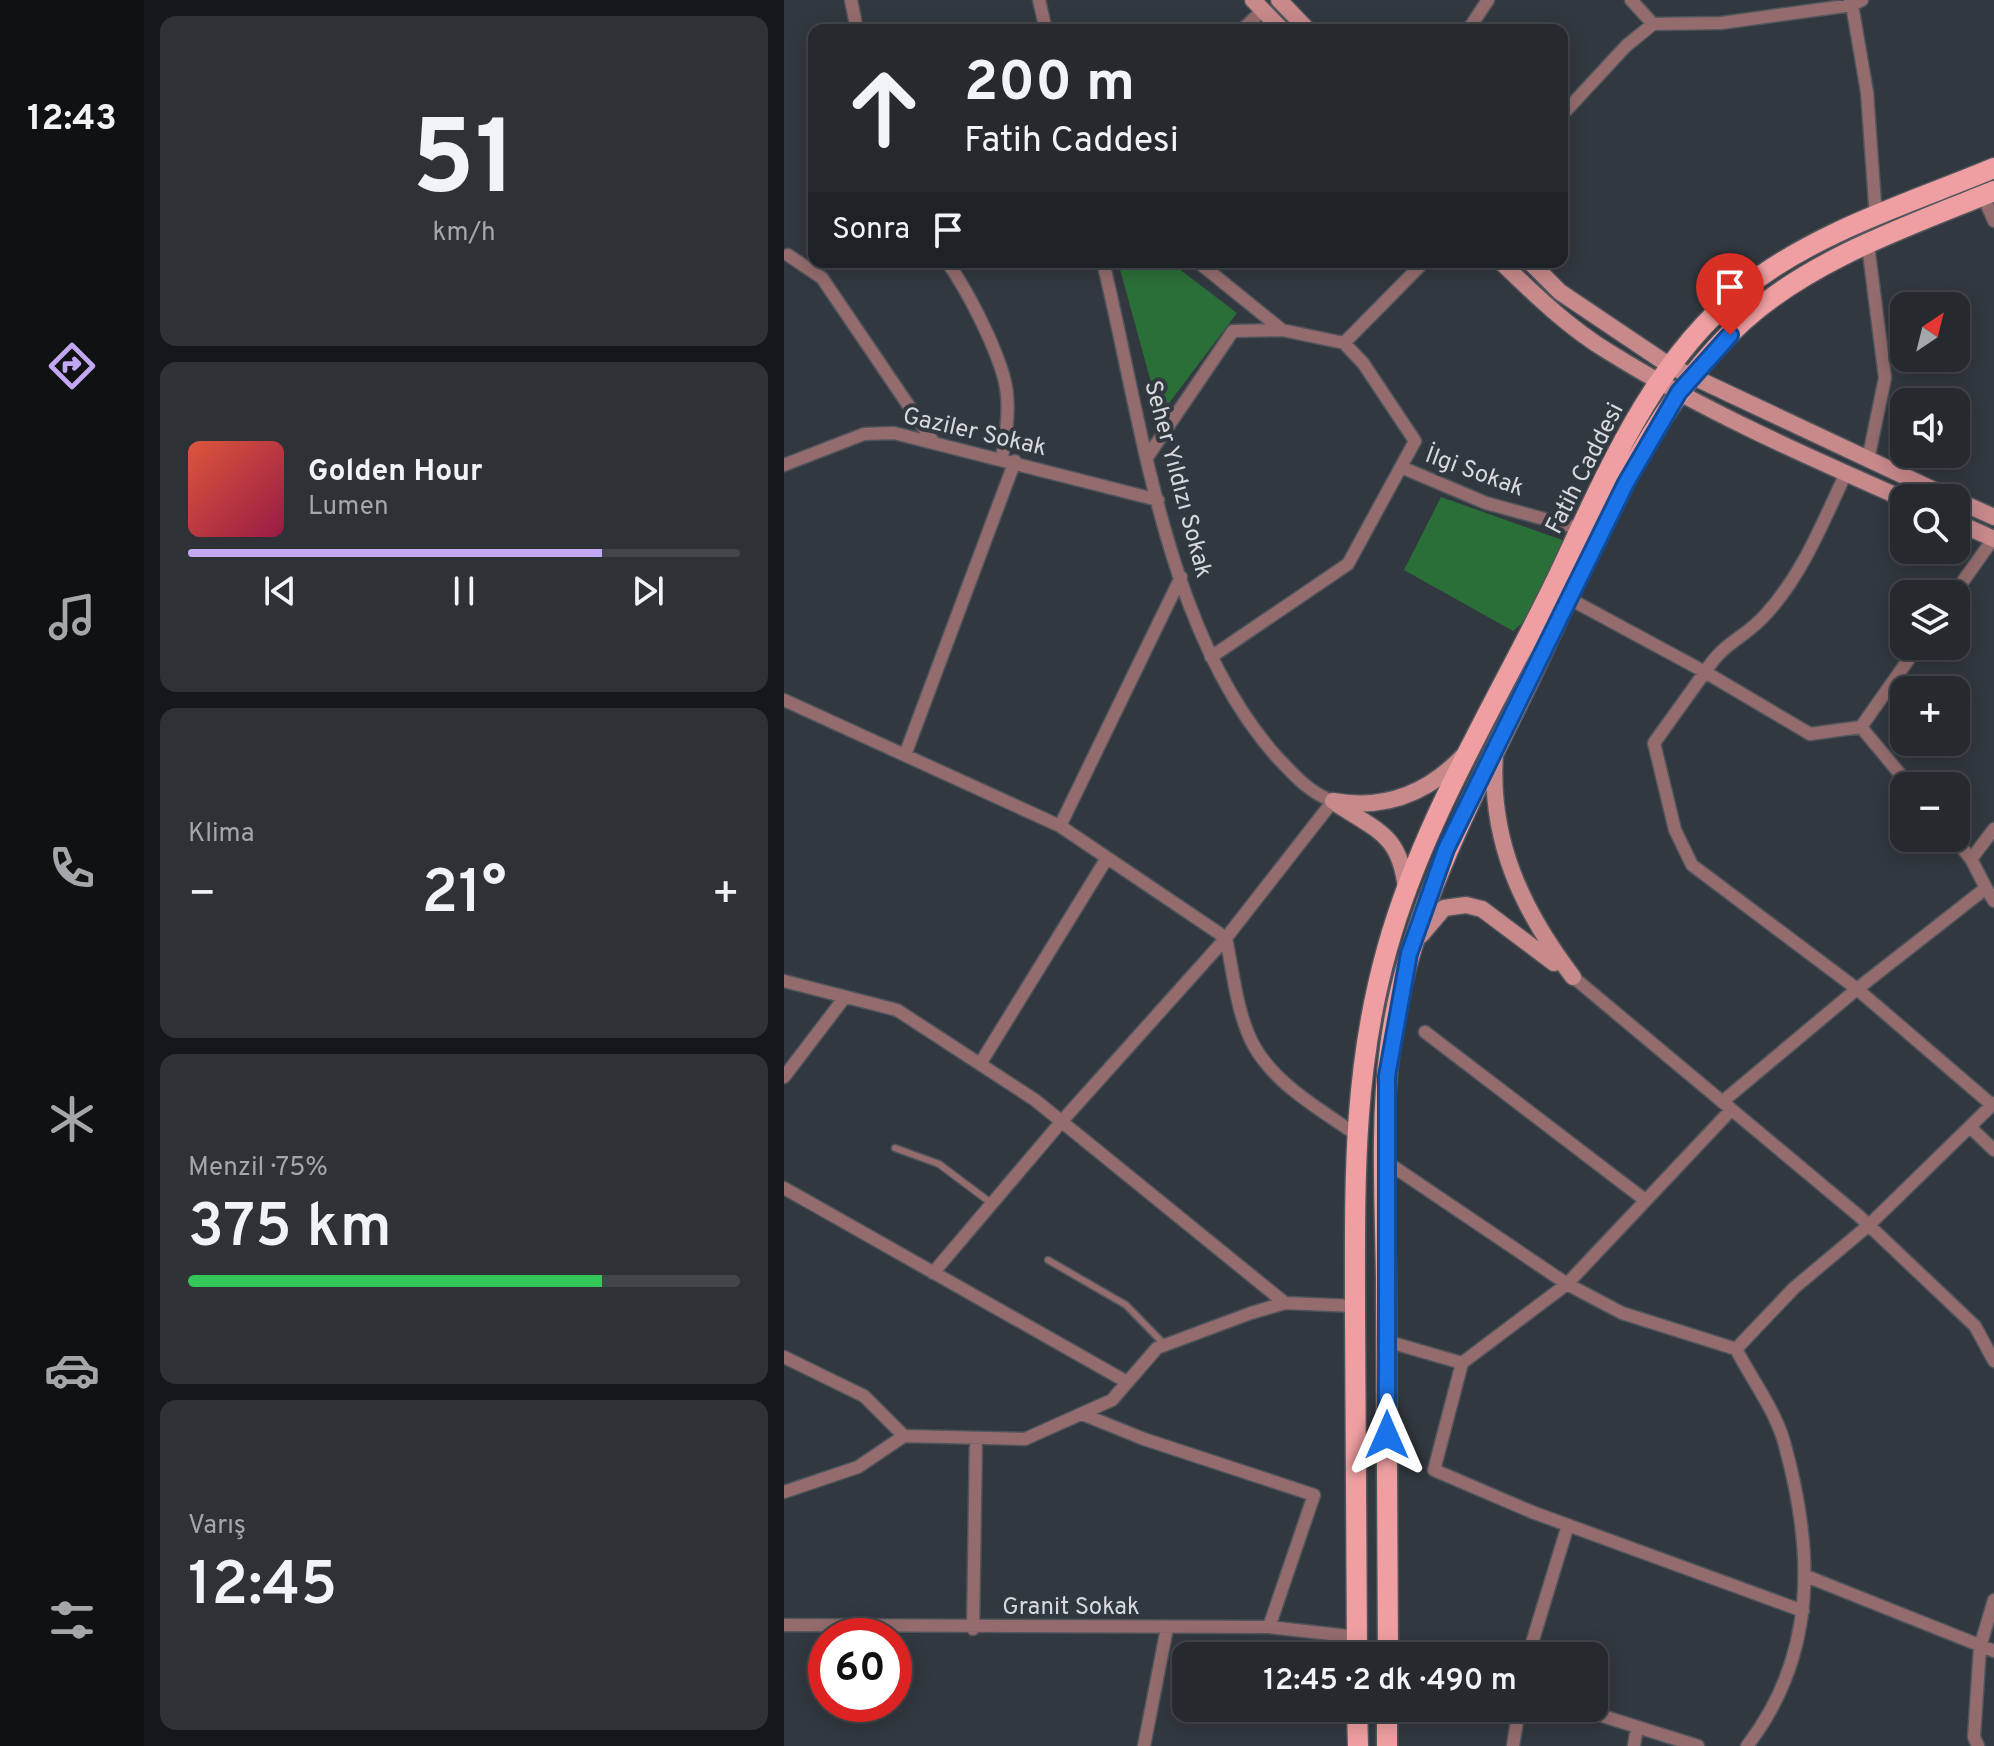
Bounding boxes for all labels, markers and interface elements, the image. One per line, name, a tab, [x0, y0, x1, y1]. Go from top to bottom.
text: 200 m	[964, 50, 1135, 120]
icon: ahead	[832, 56, 936, 160]
text: 12:43	[27, 97, 117, 143]
text: 51	[411, 99, 517, 231]
text: Fatih Caddesi	[964, 119, 1179, 165]
icon: arrive	[926, 208, 970, 252]
text: Sonra	[832, 212, 910, 249]
text: km/h	[432, 217, 496, 250]
pin	[1696, 253, 1764, 335]
icon: arrive	[1708, 265, 1752, 309]
north arrow	[1890, 292, 1970, 372]
map controls	[1890, 292, 1970, 852]
icon: directions	[44, 338, 100, 394]
street label: Seher Yıldızı Sokak	[1136, 378, 1218, 581]
button: sound	[1890, 388, 1970, 468]
street label: Fatih Caddesi	[1540, 398, 1632, 540]
street label: Gaziler Sokak	[900, 402, 1049, 464]
street label: İlgi Sokak	[1421, 440, 1528, 505]
text: Golden Hour	[308, 454, 482, 491]
button: search	[1890, 484, 1970, 564]
text: Lumen	[308, 491, 389, 524]
icon: previous	[258, 569, 302, 613]
icon: pause	[442, 569, 486, 613]
icon: next	[626, 569, 670, 613]
button: layers	[1890, 580, 1970, 660]
icon: music	[44, 589, 100, 645]
button: +	[1890, 676, 1970, 756]
button: −	[1890, 772, 1970, 852]
text: Klima	[188, 818, 254, 851]
icon: phone	[44, 840, 100, 896]
text: 21°	[422, 858, 507, 934]
text: −	[188, 868, 216, 924]
text: +	[712, 868, 740, 924]
icon: climate	[44, 1091, 100, 1147]
text: Menzil · 75%	[188, 1152, 328, 1185]
text: 375 km	[188, 1192, 392, 1268]
icon: car	[44, 1342, 100, 1398]
position arrow	[1345, 1393, 1429, 1477]
text: Varış	[188, 1510, 246, 1543]
text: 12:45	[188, 1550, 337, 1626]
icon: filters	[44, 1592, 100, 1648]
street label: Granit Sokak	[1002, 1593, 1140, 1623]
speed limit sign: 60	[808, 1618, 912, 1722]
text: 12:45 · 2 dk · 490 m	[1263, 1663, 1517, 1700]

